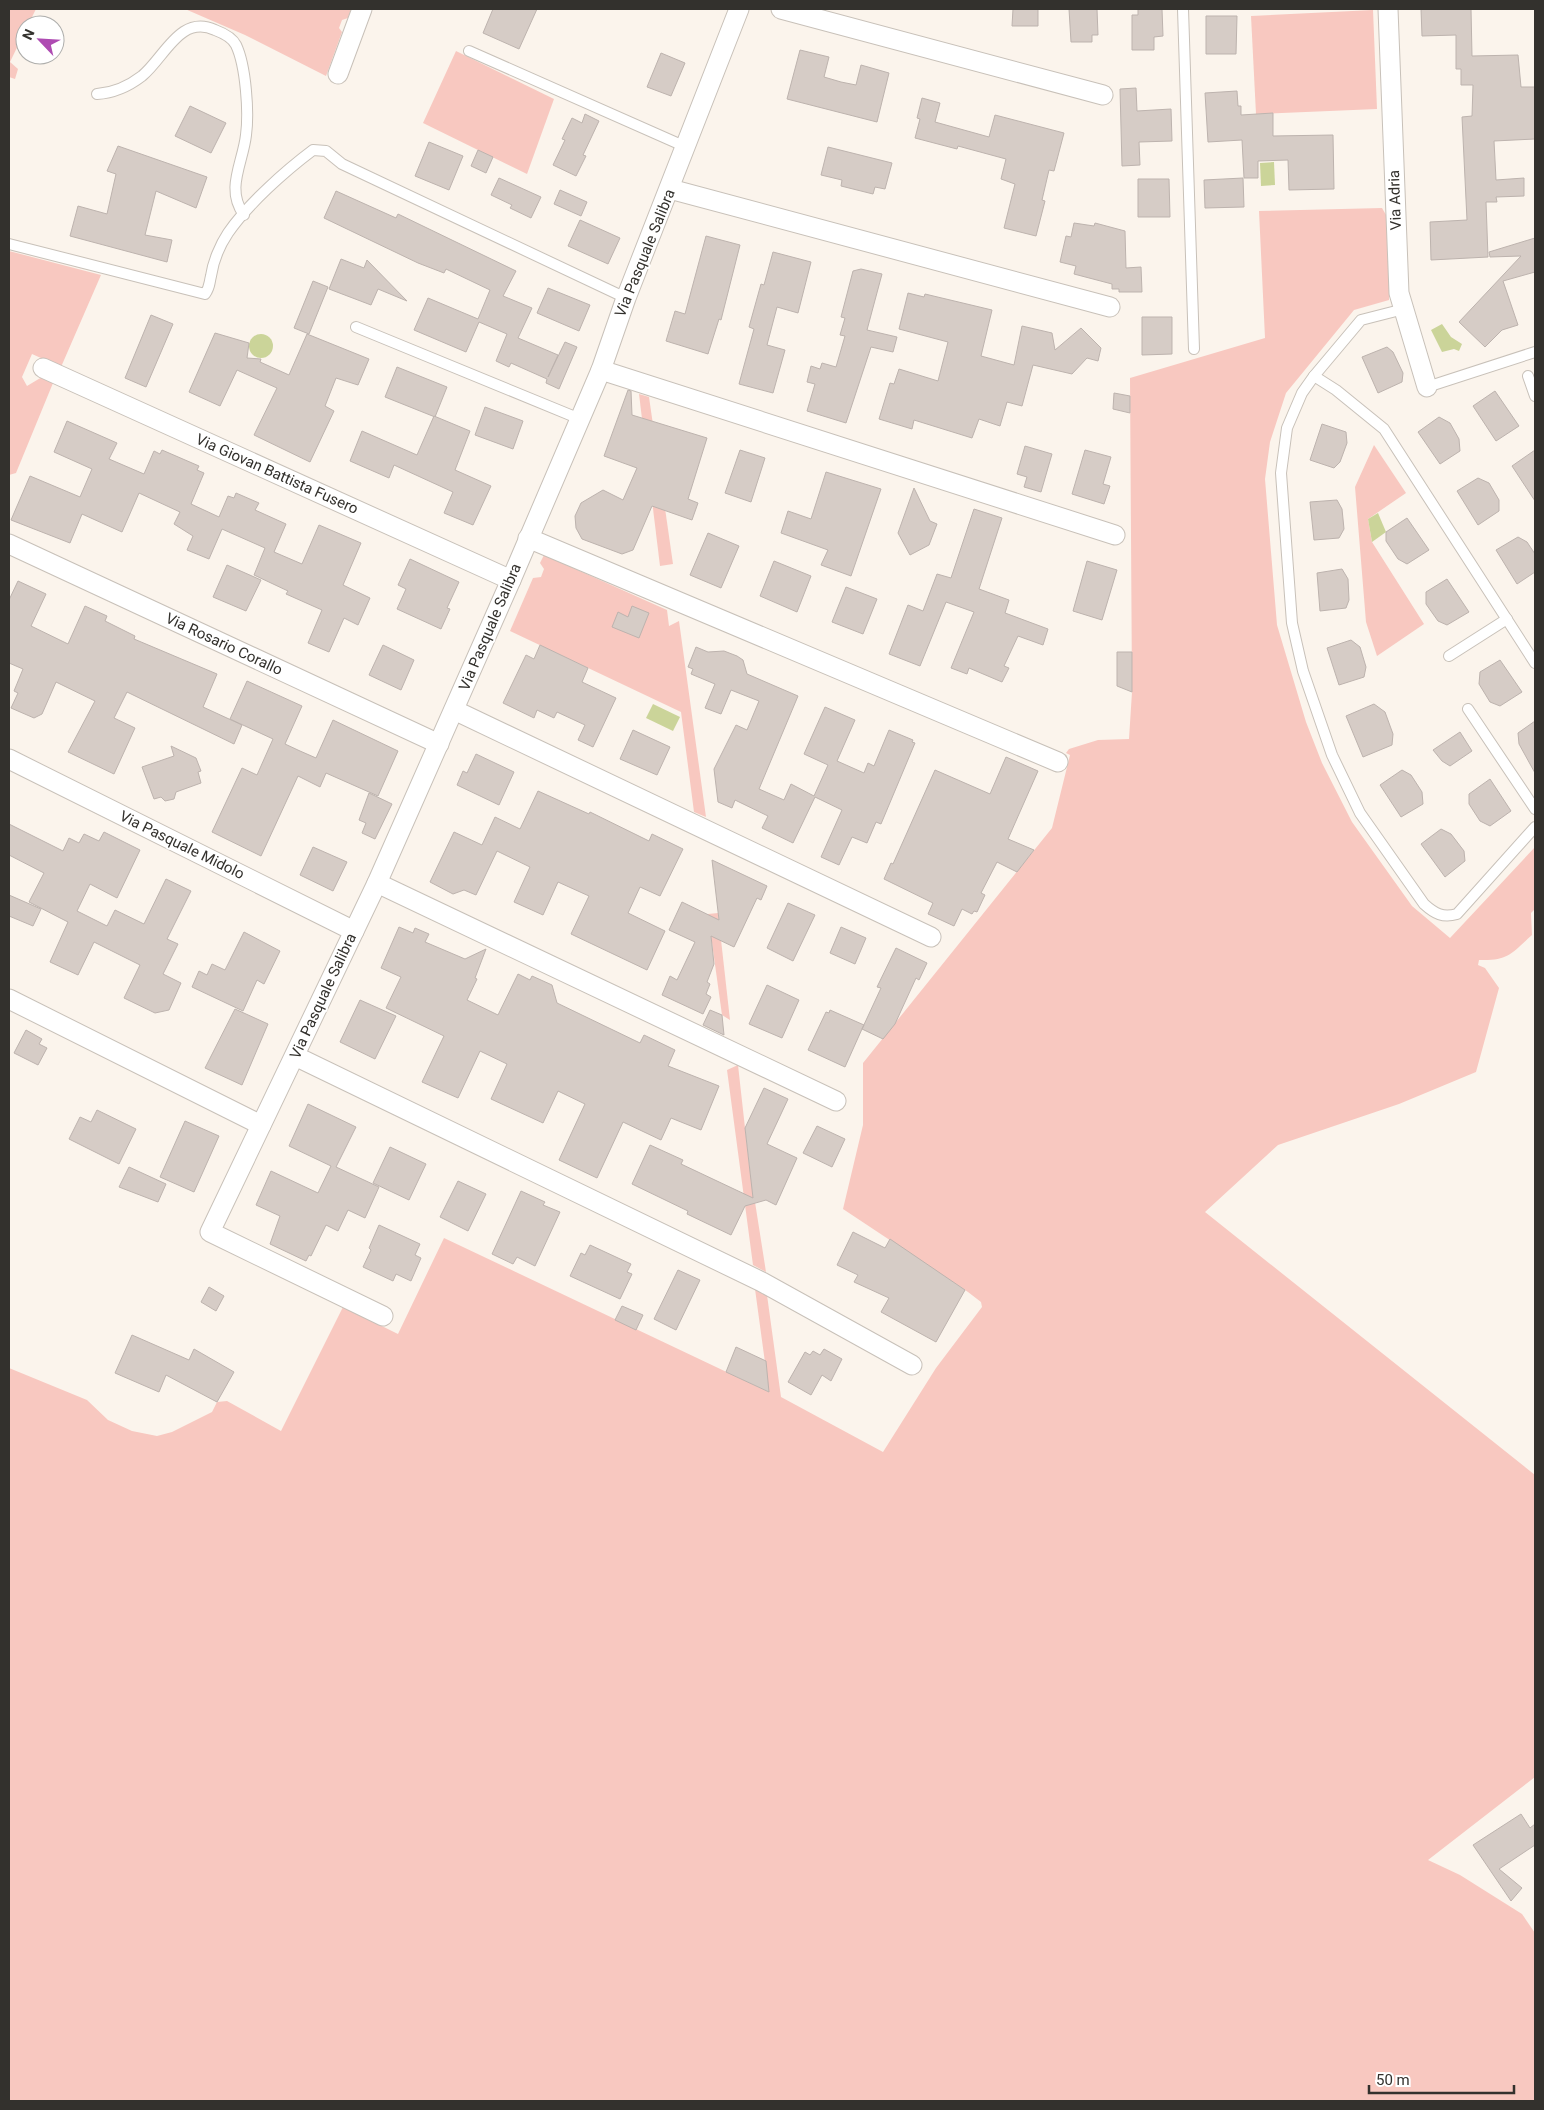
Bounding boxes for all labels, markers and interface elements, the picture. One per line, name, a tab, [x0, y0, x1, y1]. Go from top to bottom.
north arrow	[15, 15, 65, 65]
text: N	[19, 27, 38, 42]
street label: Via Adria	[1385, 170, 1405, 230]
street label: Via Pasquale Salibra	[611, 186, 679, 320]
street label: Via Giovan Battista Fusero	[193, 430, 361, 518]
street label: Via Pasquale Salibra	[455, 561, 525, 693]
street label: Via Rosario Corallo	[163, 609, 285, 679]
street label: Via Pasquale Midolo	[117, 807, 247, 883]
street label: Via Pasquale Salibra	[286, 930, 360, 1062]
scale bar	[1369, 2062, 1514, 2094]
text: 50 m	[1376, 2071, 1410, 2089]

